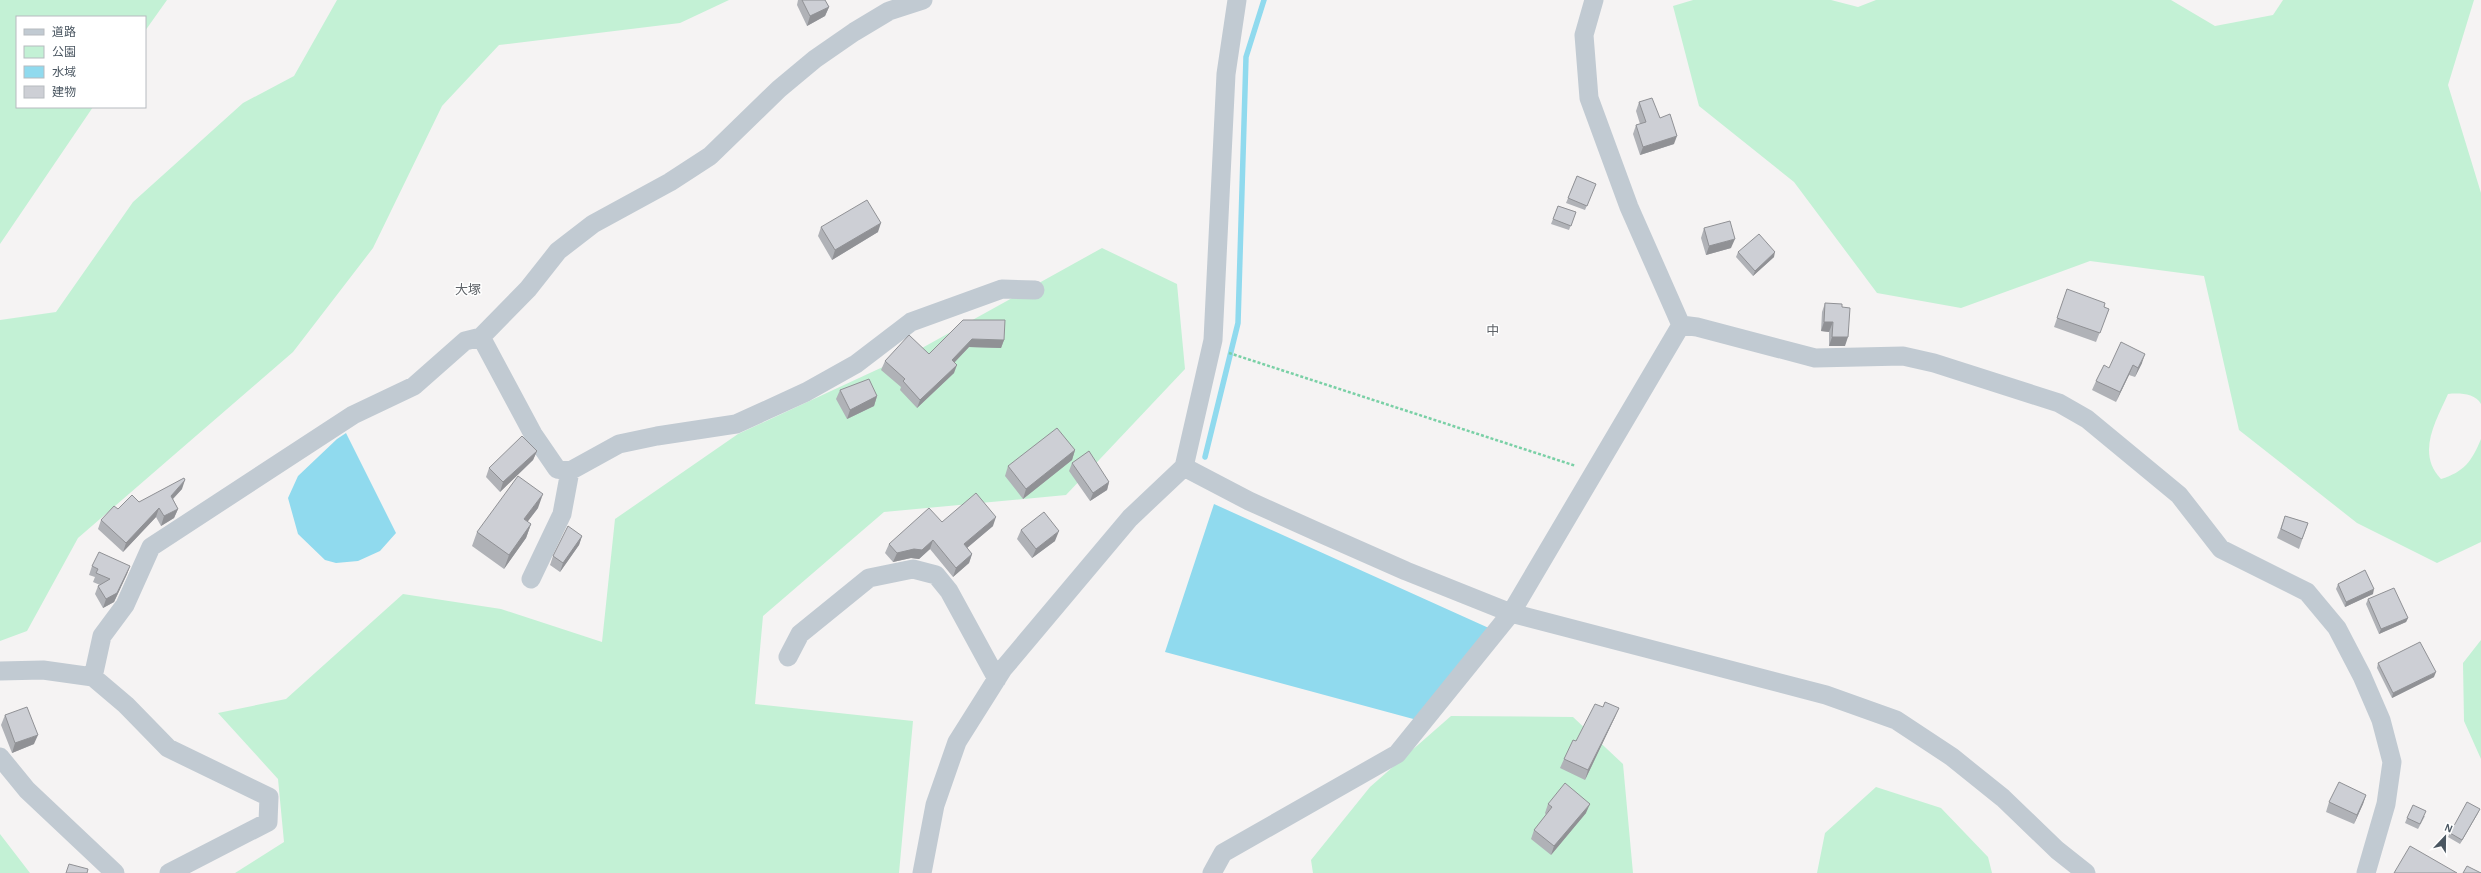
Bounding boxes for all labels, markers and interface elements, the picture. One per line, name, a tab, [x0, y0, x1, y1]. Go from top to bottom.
legend	[16, 16, 146, 108]
text: 道路	[52, 25, 76, 38]
text: 公園	[52, 46, 76, 58]
text: 水域	[52, 66, 76, 78]
text: 建物	[52, 85, 76, 98]
district label: 大塚	[455, 283, 481, 297]
district label: 中	[1486, 324, 1500, 338]
north arrow	[2425, 817, 2465, 857]
text: N	[2443, 822, 2454, 835]

